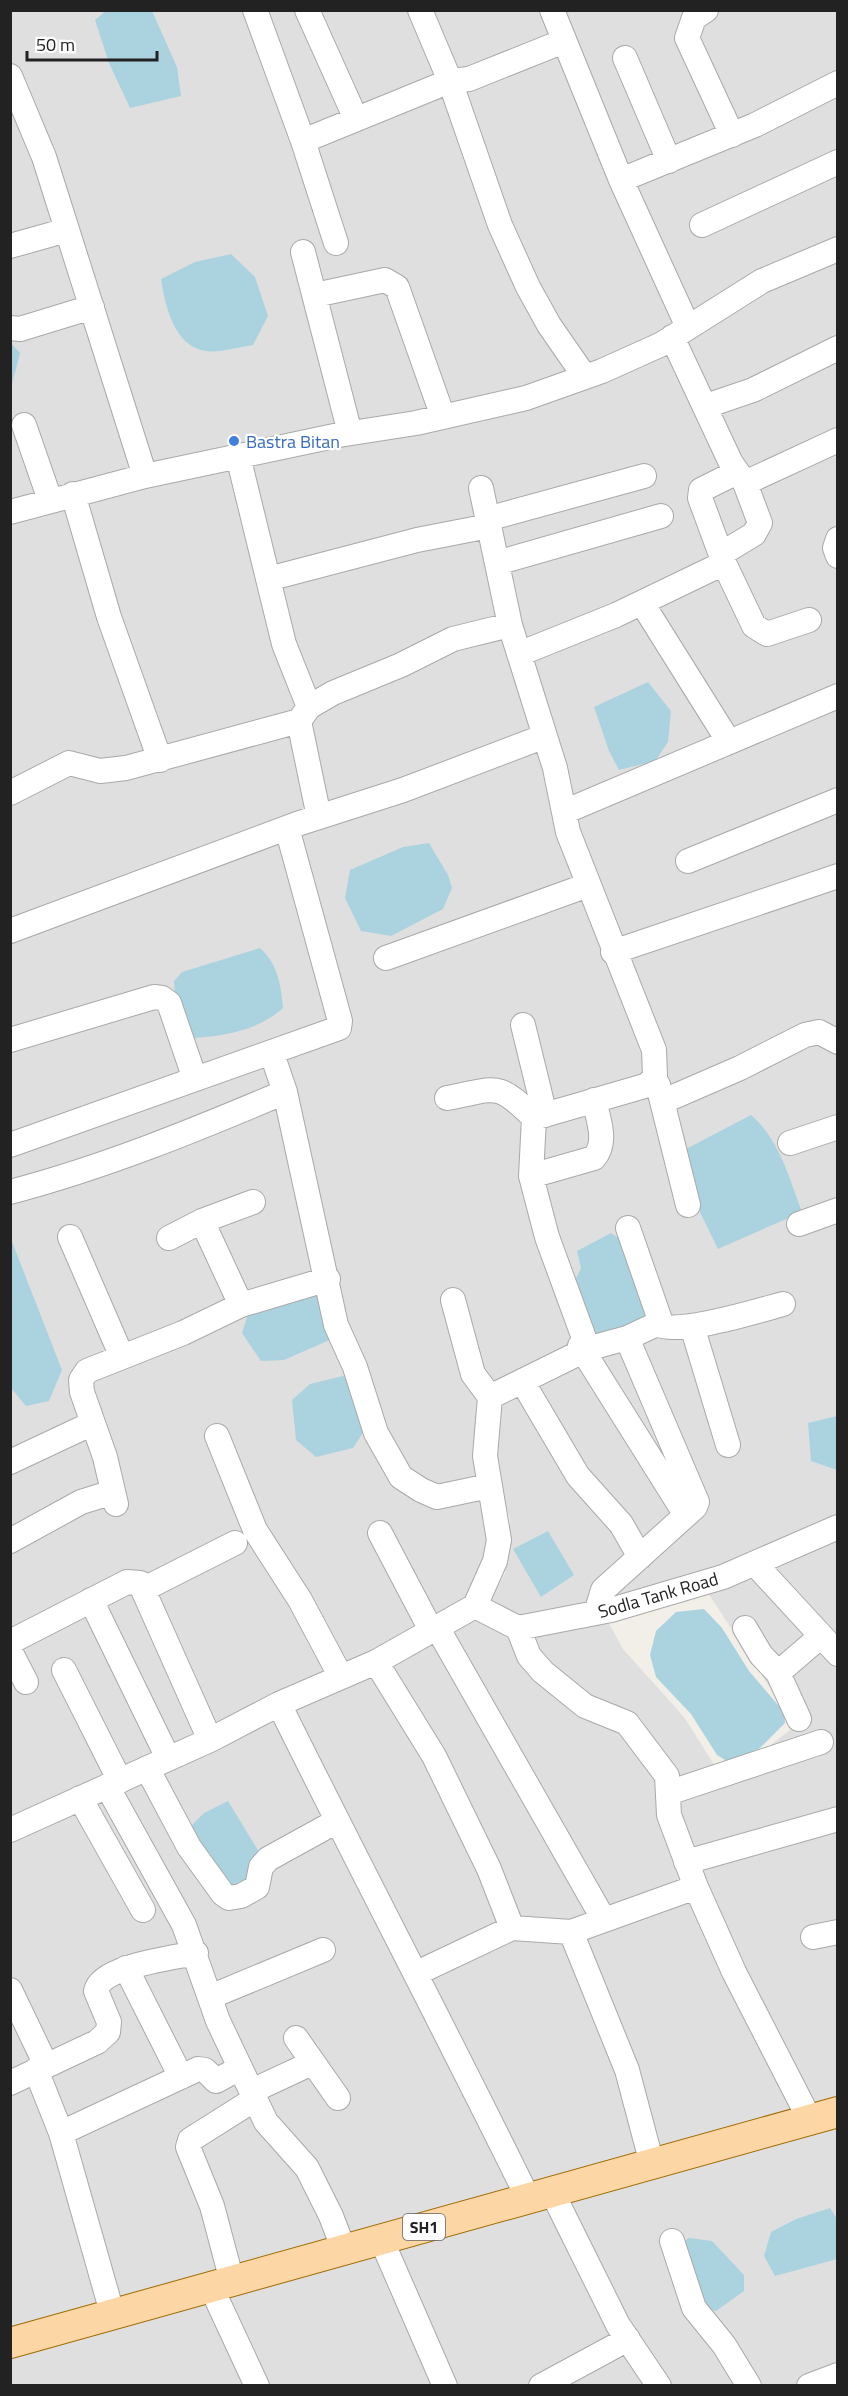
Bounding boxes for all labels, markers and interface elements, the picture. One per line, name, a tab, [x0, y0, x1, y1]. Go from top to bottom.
scale bar	[27, 24, 158, 62]
text: 50 m	[36, 31, 75, 58]
place label: Bastra Bitan	[246, 428, 340, 455]
marker: Bastra Bitan	[227, 434, 241, 448]
street label: Sodla Tank Road	[595, 1565, 721, 1625]
road number: SH1	[403, 2214, 445, 2240]

